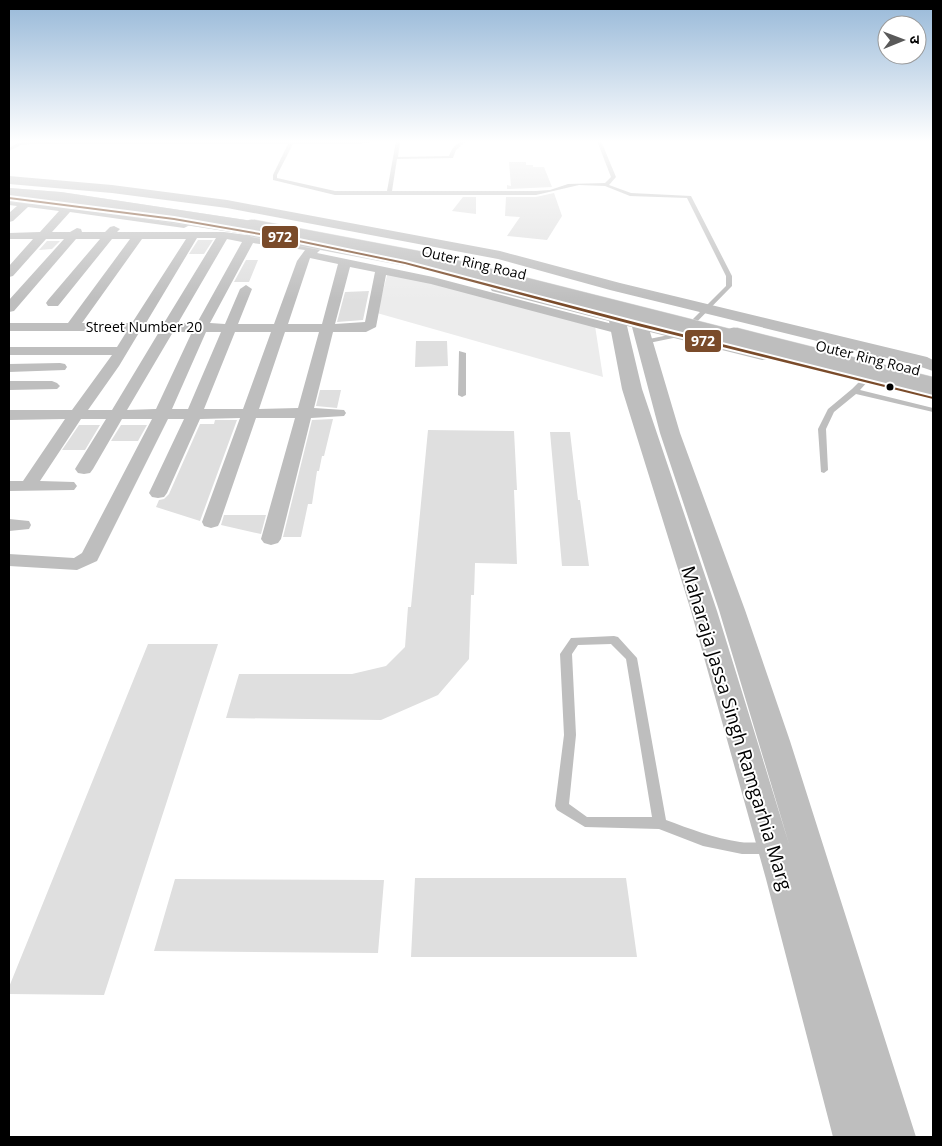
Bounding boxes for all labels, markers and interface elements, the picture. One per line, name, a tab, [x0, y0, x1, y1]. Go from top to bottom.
north arrow	[877, 15, 927, 65]
text: उ	[906, 35, 925, 45]
line badge: 972	[261, 225, 299, 249]
text: 972	[268, 227, 292, 246]
street label: Outer Ring Road	[420, 241, 528, 284]
street label: Street Number 20	[86, 317, 202, 336]
line badge: 972	[684, 329, 722, 353]
text: 972	[691, 331, 715, 350]
street label: Outer Ring Road	[814, 335, 922, 380]
unlabelled marker	[885, 382, 895, 392]
street label: Maharaja Jassa Singh Ramgarhia Marg	[675, 563, 799, 893]

